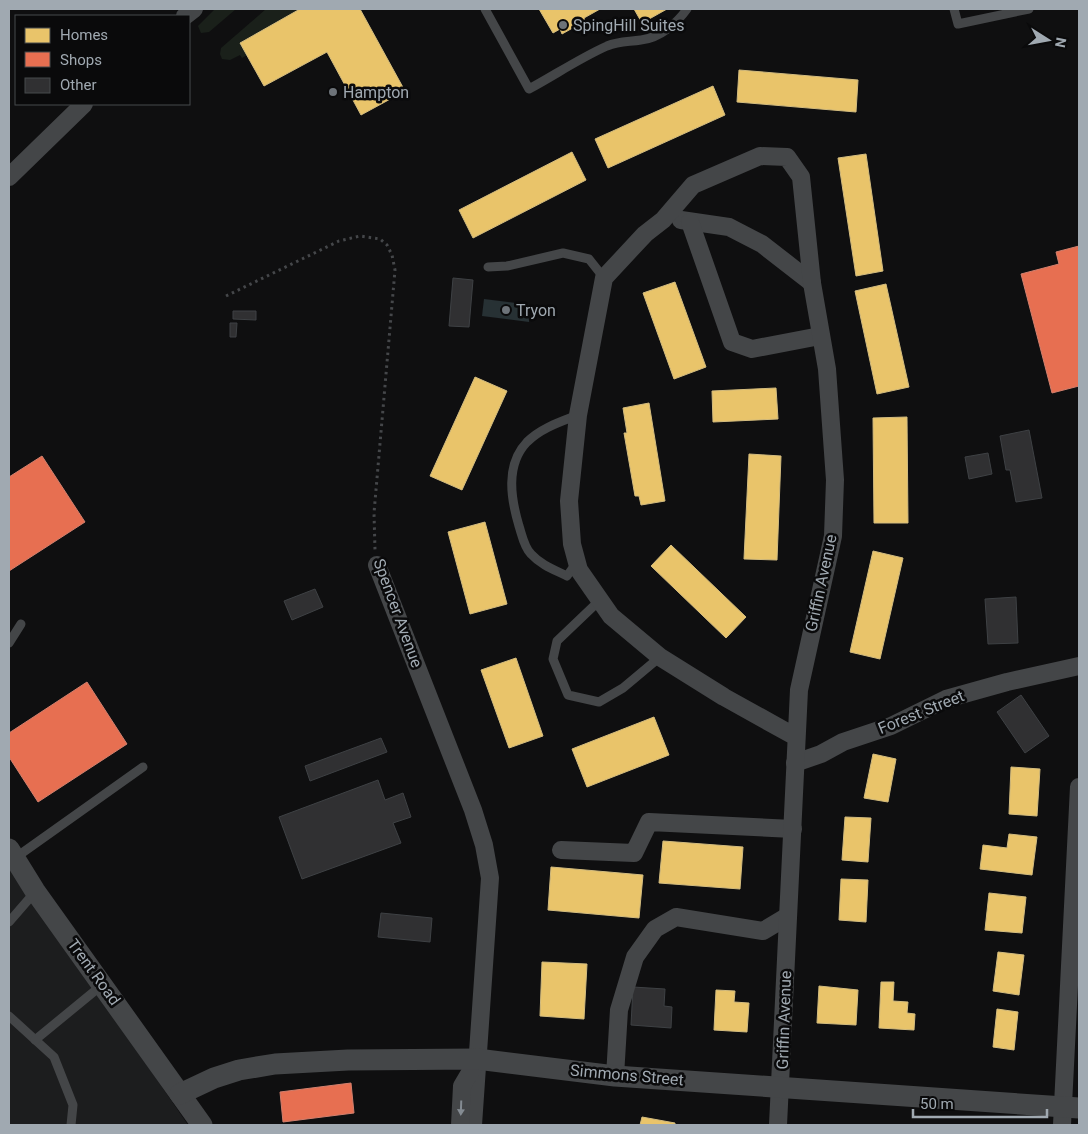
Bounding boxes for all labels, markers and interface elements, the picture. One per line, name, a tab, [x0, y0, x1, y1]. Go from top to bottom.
legend	[15, 15, 190, 105]
north arrow	[1023, 15, 1073, 65]
place label: SpingHill Suites	[573, 16, 684, 35]
marker: SpingHill Suites	[557, 19, 569, 31]
text: Homes	[60, 26, 108, 44]
text: N	[1052, 36, 1070, 49]
text: Shops	[60, 51, 102, 69]
text: Other	[60, 76, 97, 94]
place label: Hampton	[343, 83, 409, 102]
marker: Hampton	[327, 86, 339, 98]
place label: Tryon	[516, 301, 556, 320]
marker: Tryon	[500, 304, 512, 316]
street label: Griffin Avenue	[801, 533, 841, 633]
street label: Spencer Avenue	[370, 556, 426, 670]
street label: Forest Street	[875, 686, 967, 738]
street label: Trent Road	[64, 935, 124, 1009]
street label: Griffin Avenue	[773, 970, 795, 1070]
street label: Simmons Street	[569, 1061, 685, 1089]
scale bar	[913, 1086, 1047, 1118]
text: 50 m	[920, 1095, 954, 1113]
one-way arrow	[457, 1100, 465, 1116]

